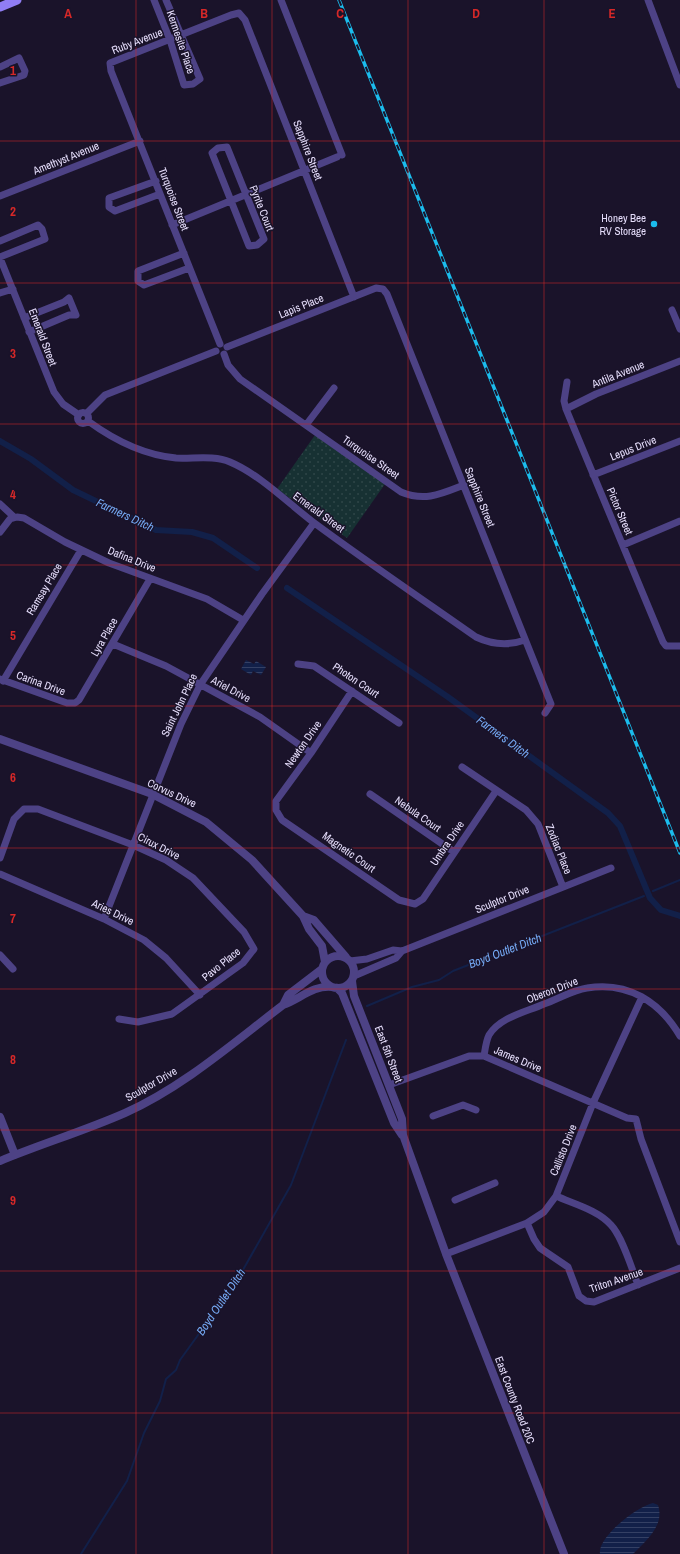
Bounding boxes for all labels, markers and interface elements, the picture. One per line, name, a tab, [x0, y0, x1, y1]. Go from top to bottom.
text: A	[64, 5, 72, 22]
text: B	[200, 5, 208, 22]
text: C	[336, 5, 344, 22]
text: D	[472, 5, 480, 22]
text: E	[608, 5, 616, 22]
street label: Kermesite Place	[164, 8, 198, 76]
street label: Ruby Avenue	[110, 25, 164, 57]
text: 1	[10, 62, 16, 79]
street label: Sapphire Street	[290, 118, 326, 182]
street label: Amethyst Avenue	[30, 138, 101, 178]
street label: Turquoise Street	[156, 165, 193, 233]
street label: Pyrite Court	[246, 183, 278, 233]
text: 2	[10, 203, 16, 220]
place label: Honey Bee RV Storage	[600, 211, 646, 238]
marker: Honey Bee RV Storage	[649, 219, 659, 229]
street label: Lapis Place	[277, 291, 325, 321]
street label: Emerald Street	[26, 306, 60, 368]
text: 3	[10, 345, 16, 362]
street label: Antila Avenue	[589, 357, 646, 391]
street label: Turquoise Street	[340, 432, 403, 482]
street label: Lepus Drive	[608, 432, 658, 464]
street label: Sapphire Street	[462, 465, 499, 529]
street label: Pictor Street	[604, 485, 636, 537]
text: 4	[10, 486, 16, 503]
street label: Emerald Street	[291, 489, 348, 536]
water label: Farmers Ditch	[94, 495, 156, 535]
street label: Dafina Drive	[106, 543, 158, 575]
street label: Ramsay Place	[23, 560, 65, 618]
street label: Lyra Place	[87, 615, 121, 659]
text: 5	[10, 627, 16, 644]
street label: Photon Court	[330, 659, 382, 701]
street label: Carina Drive	[15, 668, 67, 698]
street label: Saint John Place	[158, 671, 200, 739]
street label: Ariel Drive	[208, 672, 253, 705]
water label: Farmers Ditch	[473, 712, 533, 762]
street label: Newton Drive	[282, 718, 324, 770]
text: 6	[10, 769, 16, 786]
street label: Corvus Drive	[145, 776, 199, 810]
street label: Nebula Court	[392, 793, 444, 835]
street label: Umbra Drive	[427, 818, 467, 868]
street label: Zodiac Place	[543, 822, 575, 876]
street label: Cirux Drive	[136, 829, 182, 863]
street label: Magnetic Court	[320, 829, 379, 876]
street label: Sculptor Drive	[473, 882, 531, 916]
street label: Aries Drive	[89, 895, 136, 928]
text: 7	[10, 910, 16, 927]
water label: Boyd Outlet Ditch	[466, 930, 544, 972]
street label: Pavo Place	[199, 944, 243, 984]
street label: Oberon Drive	[524, 974, 580, 1006]
street label: East 5th Street	[372, 1024, 406, 1085]
street label: James Drive	[492, 1043, 544, 1075]
text: 8	[10, 1051, 16, 1068]
street label: Sculptor Drive	[123, 1064, 179, 1104]
street label: Callisto Drive	[546, 1122, 580, 1178]
text: 9	[10, 1192, 16, 1209]
street label: Triton Avenue	[587, 1264, 645, 1296]
water label: Boyd Outlet Ditch	[193, 1266, 249, 1338]
street label: East County Road 20C	[492, 1354, 538, 1446]

